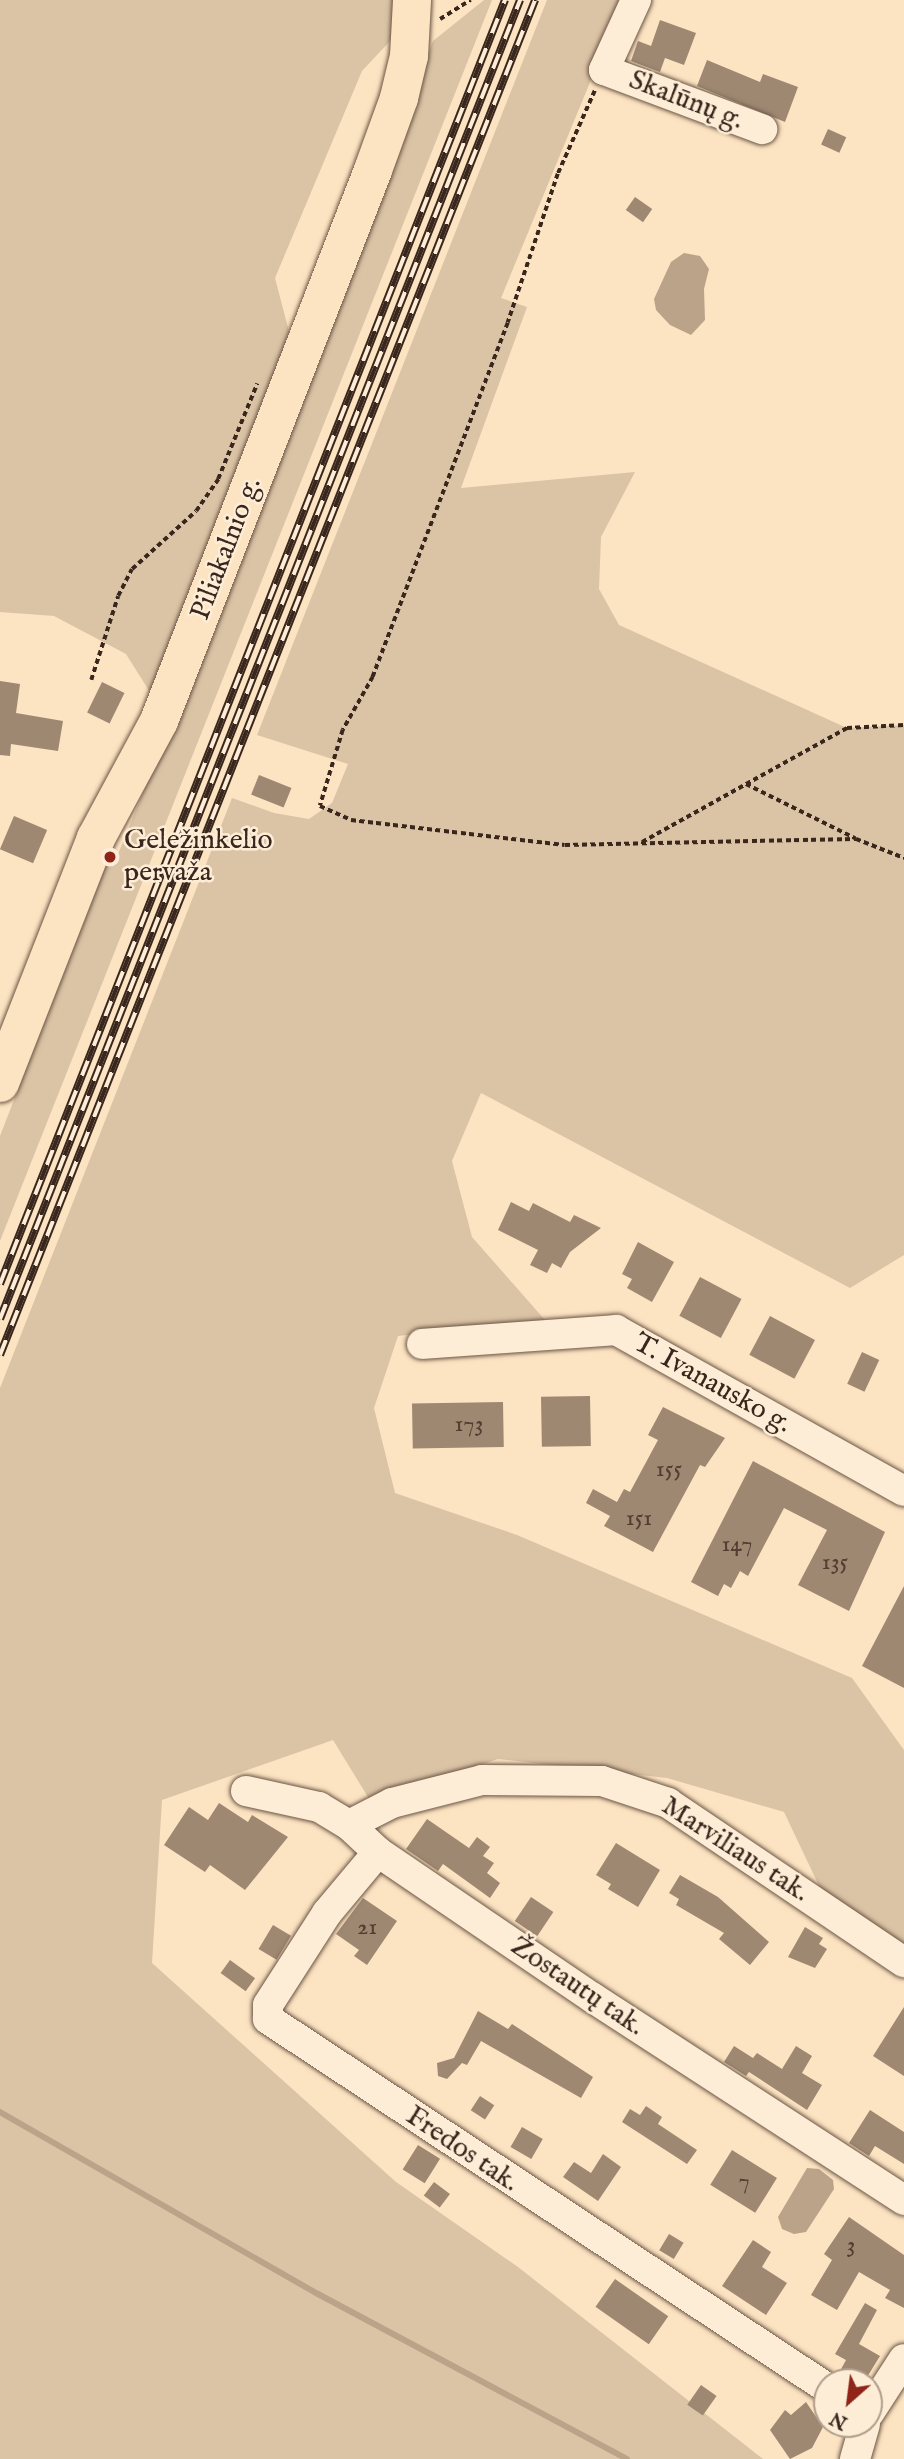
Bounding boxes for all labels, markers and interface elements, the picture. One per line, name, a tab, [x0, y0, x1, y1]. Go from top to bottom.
street label: Skalūnų g.	[624, 64, 748, 138]
street label: Piliakalnio g.	[184, 473, 270, 625]
place label: Geležinkelio pervaža	[124, 824, 273, 890]
marker: Geležinkelio pervaža	[102, 849, 118, 865]
street label: T. Ivanausko g.	[627, 1327, 797, 1441]
house number: 173	[454, 1411, 484, 1439]
house number: 155	[656, 1456, 682, 1484]
house number: 151	[626, 1505, 652, 1533]
house number: 147	[721, 1531, 753, 1559]
house number: 135	[822, 1549, 848, 1577]
street label: Marviliaus tak.	[655, 1790, 815, 1910]
house number: 21	[357, 1914, 377, 1942]
street label: Žostautų tak.	[504, 1930, 650, 2044]
street label: Fredos tak.	[399, 2100, 525, 2200]
house number: 7	[738, 2168, 750, 2196]
house number: 3	[847, 2232, 855, 2260]
north arrow	[813, 2368, 883, 2438]
text: N	[826, 2405, 852, 2434]

